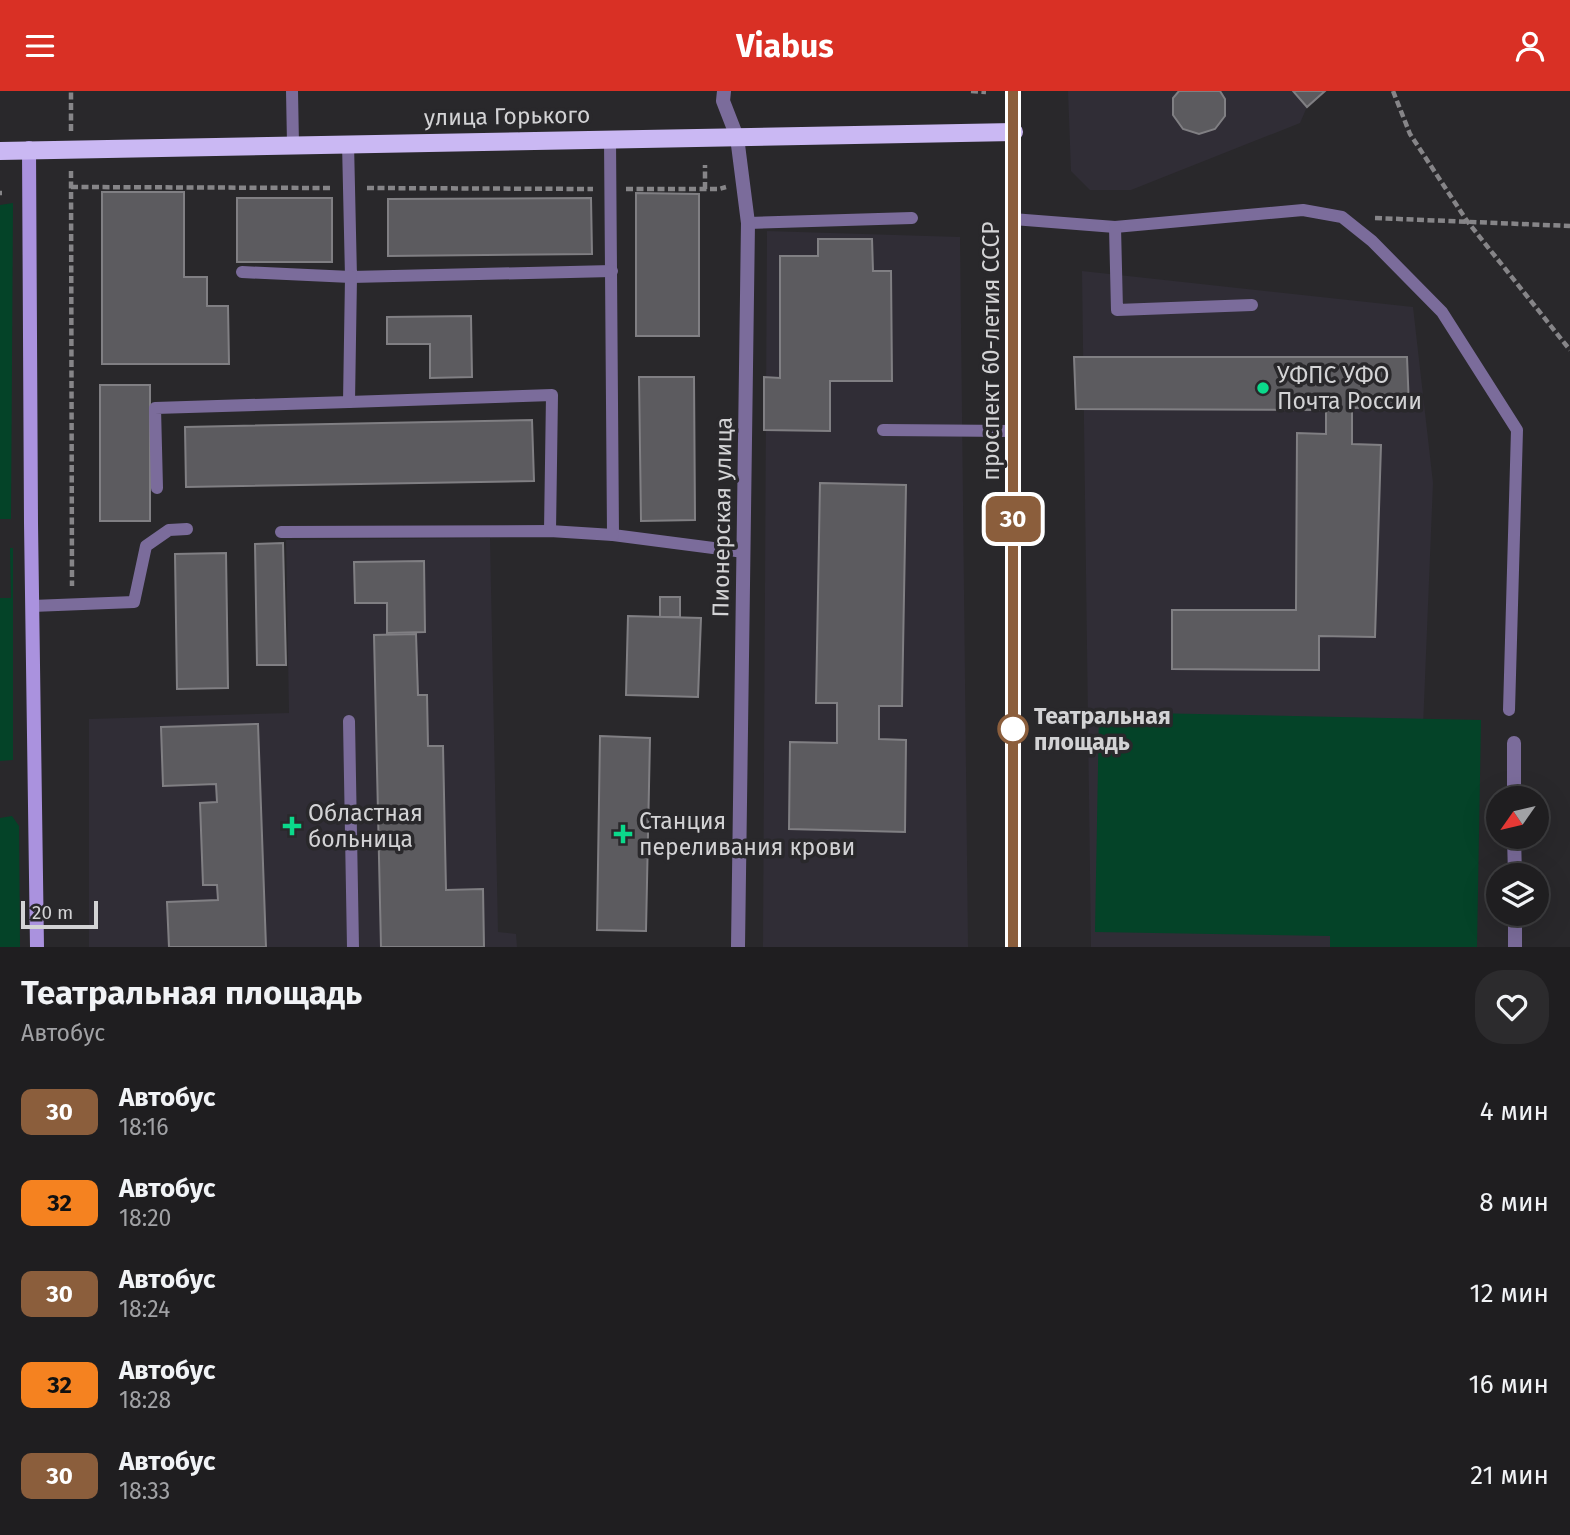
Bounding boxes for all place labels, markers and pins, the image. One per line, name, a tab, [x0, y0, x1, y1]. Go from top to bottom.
place label: УФПС УФО Почта России	[1277, 361, 1422, 415]
marker: УФПС УФО Почта России	[1255, 380, 1271, 396]
place label: Театральная площадь	[1034, 702, 1171, 756]
marker: Театральная площадь	[998, 714, 1028, 744]
place label: Областная больница	[308, 799, 423, 853]
place label: Станция переливания крови	[639, 807, 855, 861]
marker: Областная больница	[282, 816, 302, 836]
marker: Станция переливания крови	[613, 824, 633, 844]

